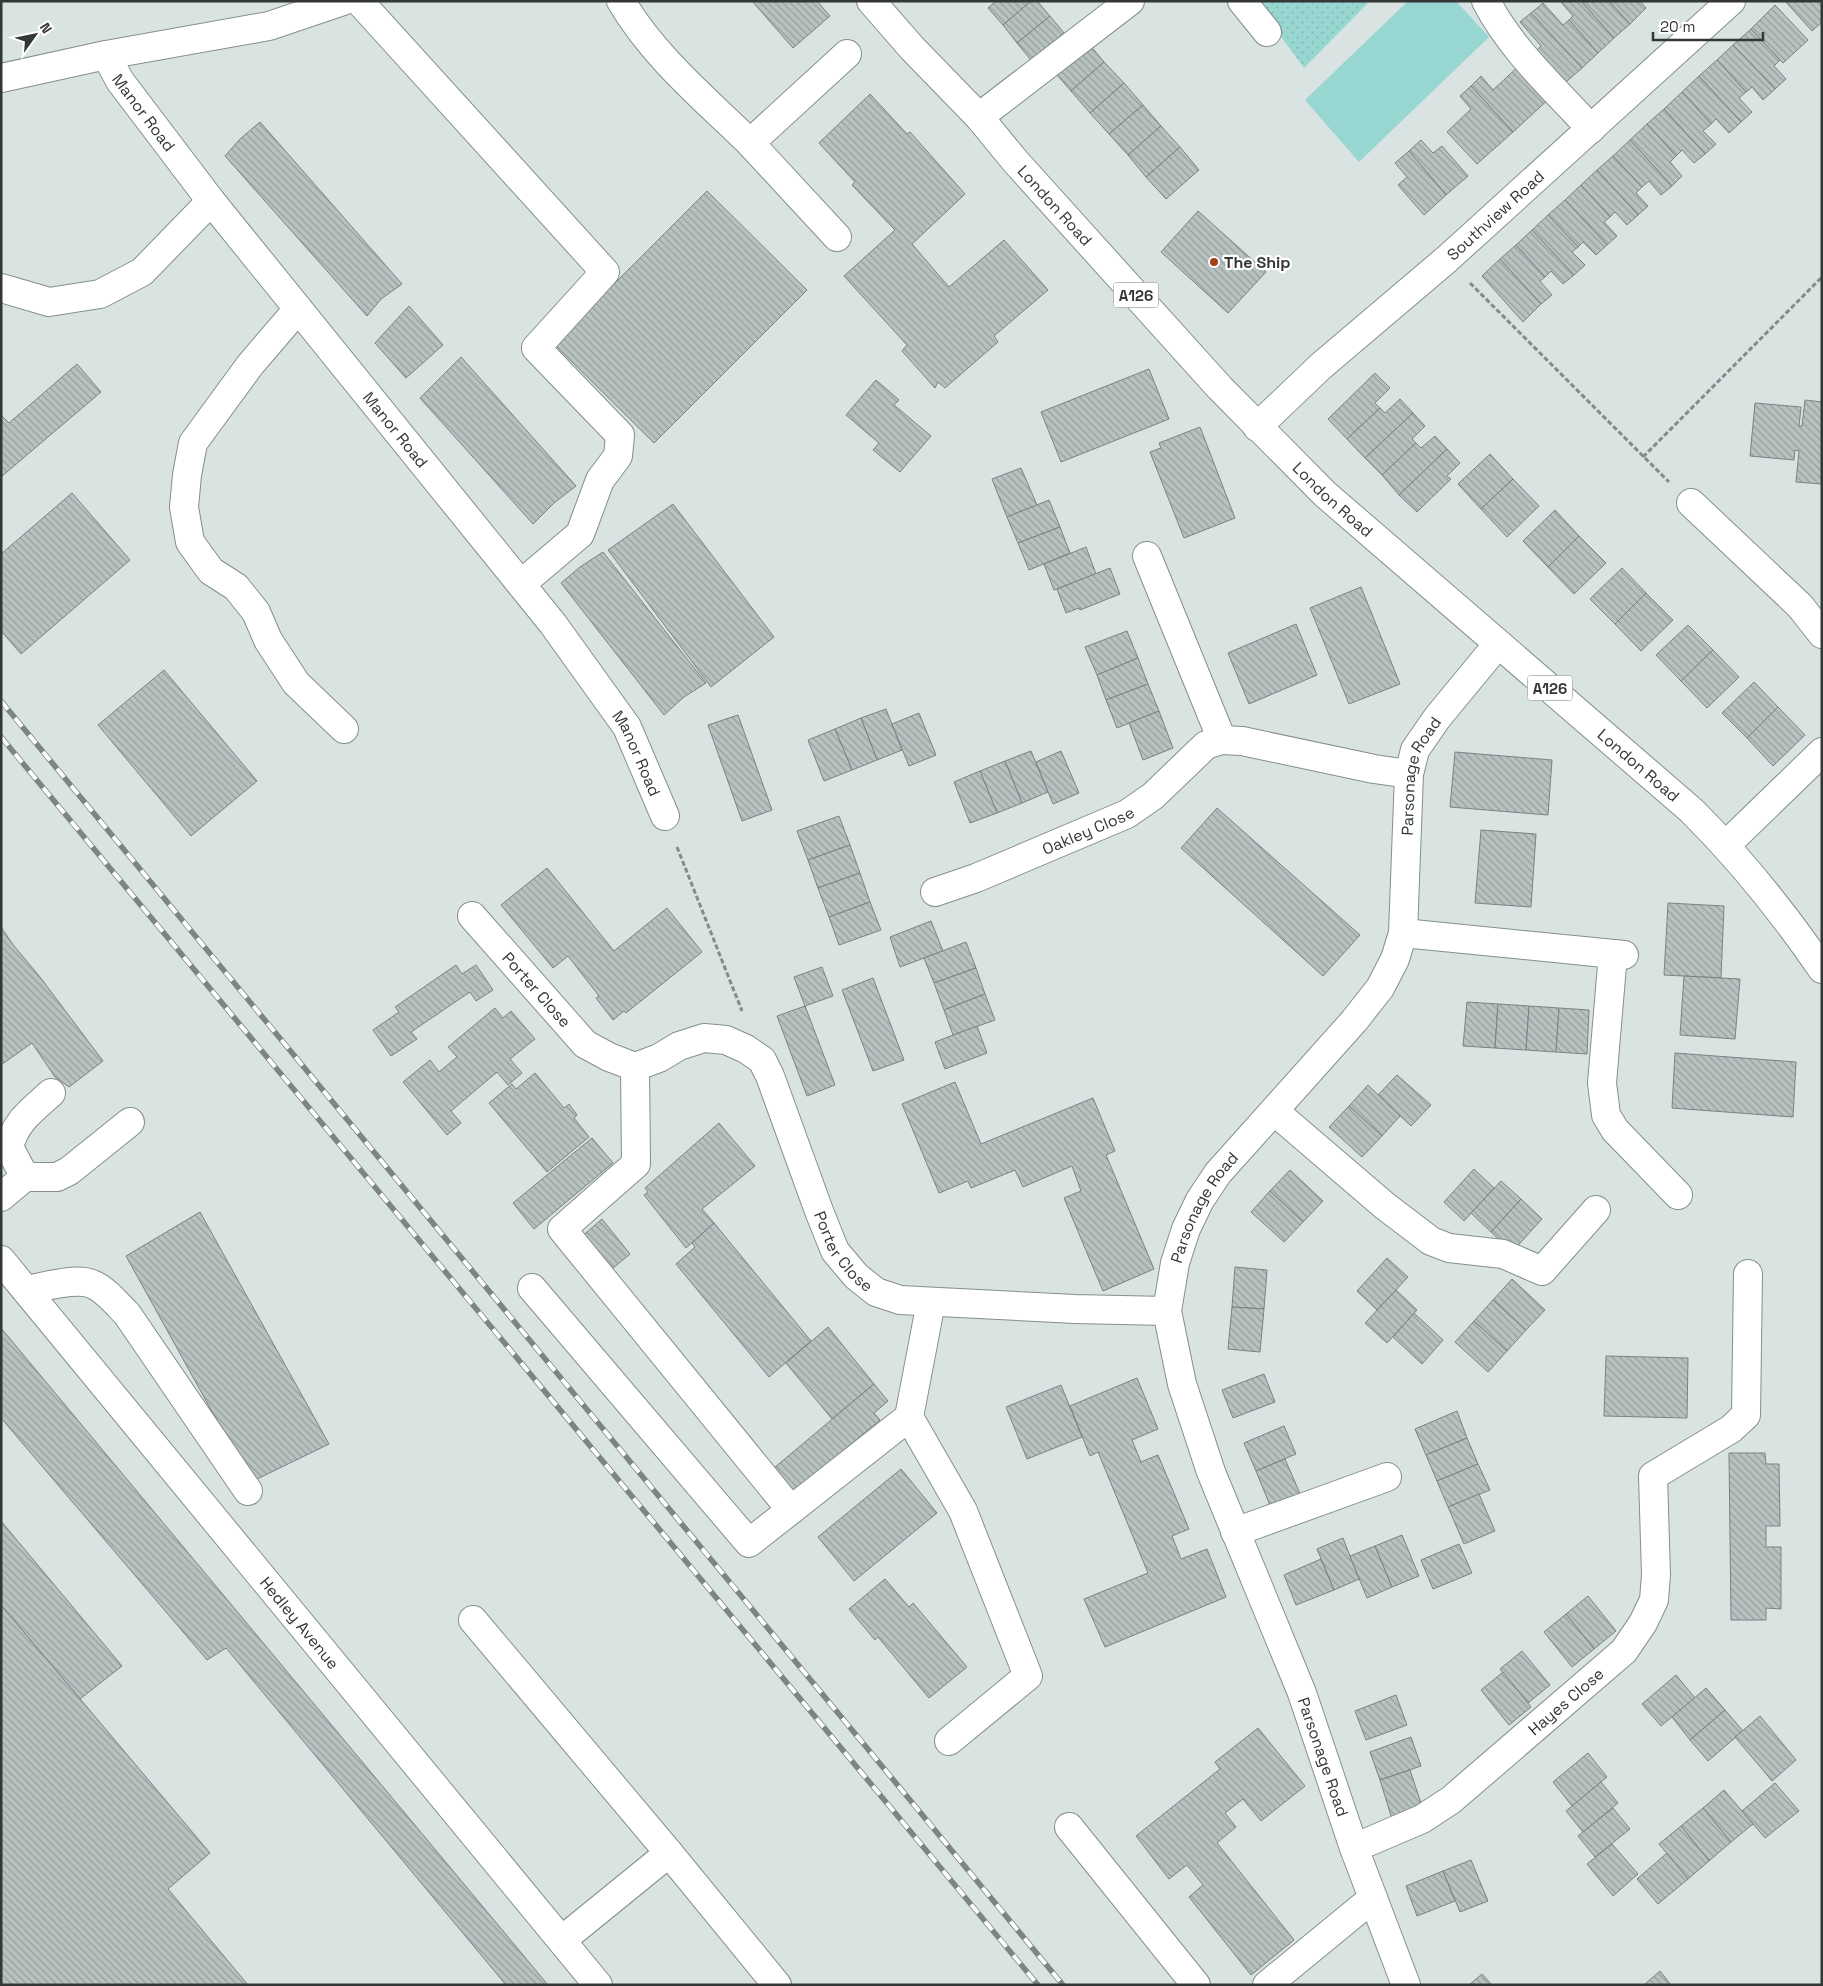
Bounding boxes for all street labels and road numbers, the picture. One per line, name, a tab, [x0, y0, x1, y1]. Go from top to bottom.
street label: Manor Road	[108, 69, 180, 156]
street label: London Road	[1013, 160, 1097, 250]
street label: Southview Road	[1442, 165, 1548, 265]
road number: A126	[1114, 282, 1158, 308]
street label: Manor Road	[359, 387, 433, 472]
street label: London Road	[1288, 457, 1378, 541]
road number: A126	[1528, 676, 1572, 700]
street label: Manor Road	[608, 706, 666, 799]
street label: Parsonage Road	[1396, 712, 1445, 836]
street label: London Road	[1593, 724, 1684, 806]
street label: Oakley Close	[1039, 802, 1138, 859]
street label: Porter Close	[498, 947, 576, 1032]
street label: Parsonage Road	[1165, 1147, 1243, 1266]
street label: Porter Close	[810, 1208, 878, 1296]
street label: Hedley Avenue	[255, 1572, 344, 1673]
street label: Hayes Close	[1523, 1663, 1608, 1740]
street label: Parsonage Road	[1293, 1695, 1353, 1819]

